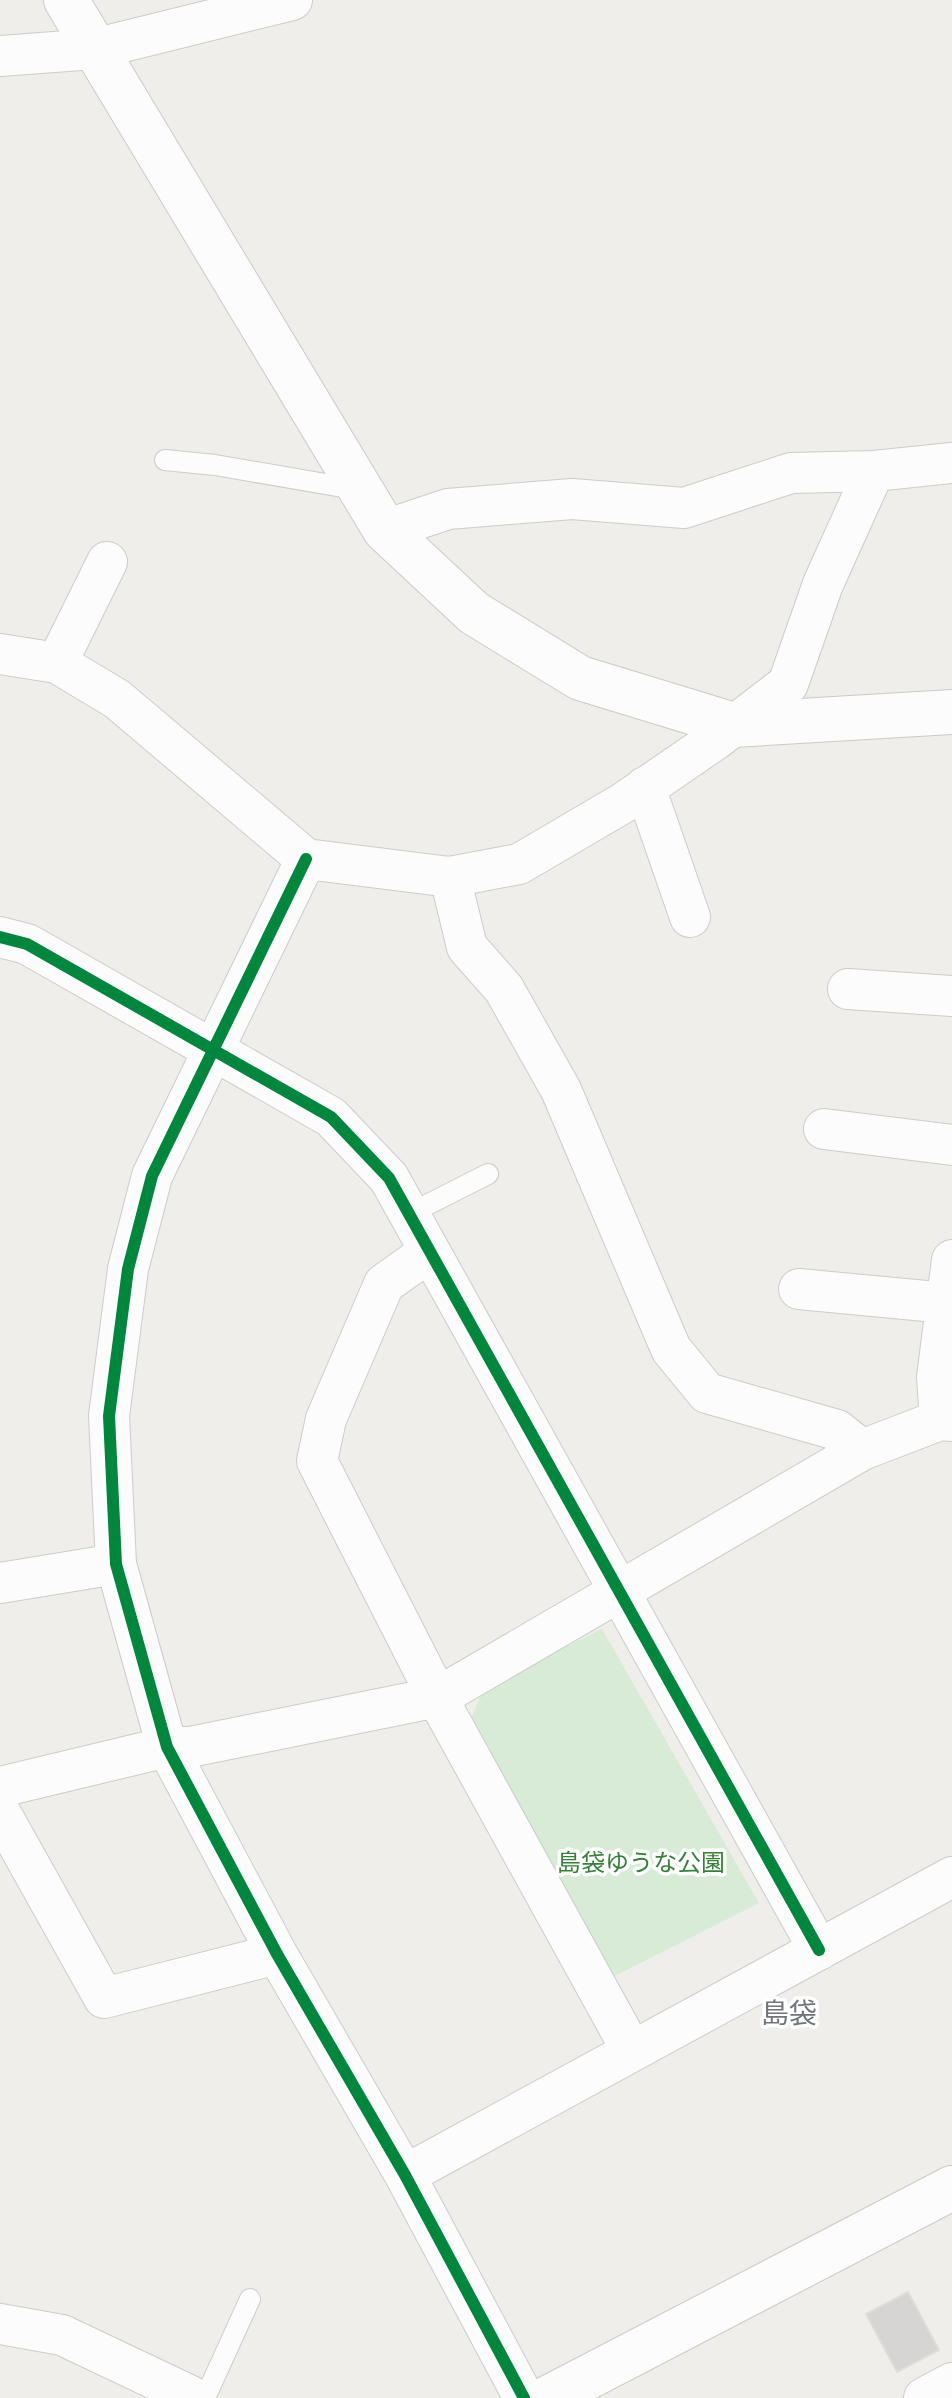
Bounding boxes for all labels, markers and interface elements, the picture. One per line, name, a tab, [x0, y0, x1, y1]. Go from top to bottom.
park label: 島袋ゆうな公園	[557, 1849, 725, 1877]
district label: 島袋	[761, 1997, 817, 2030]

